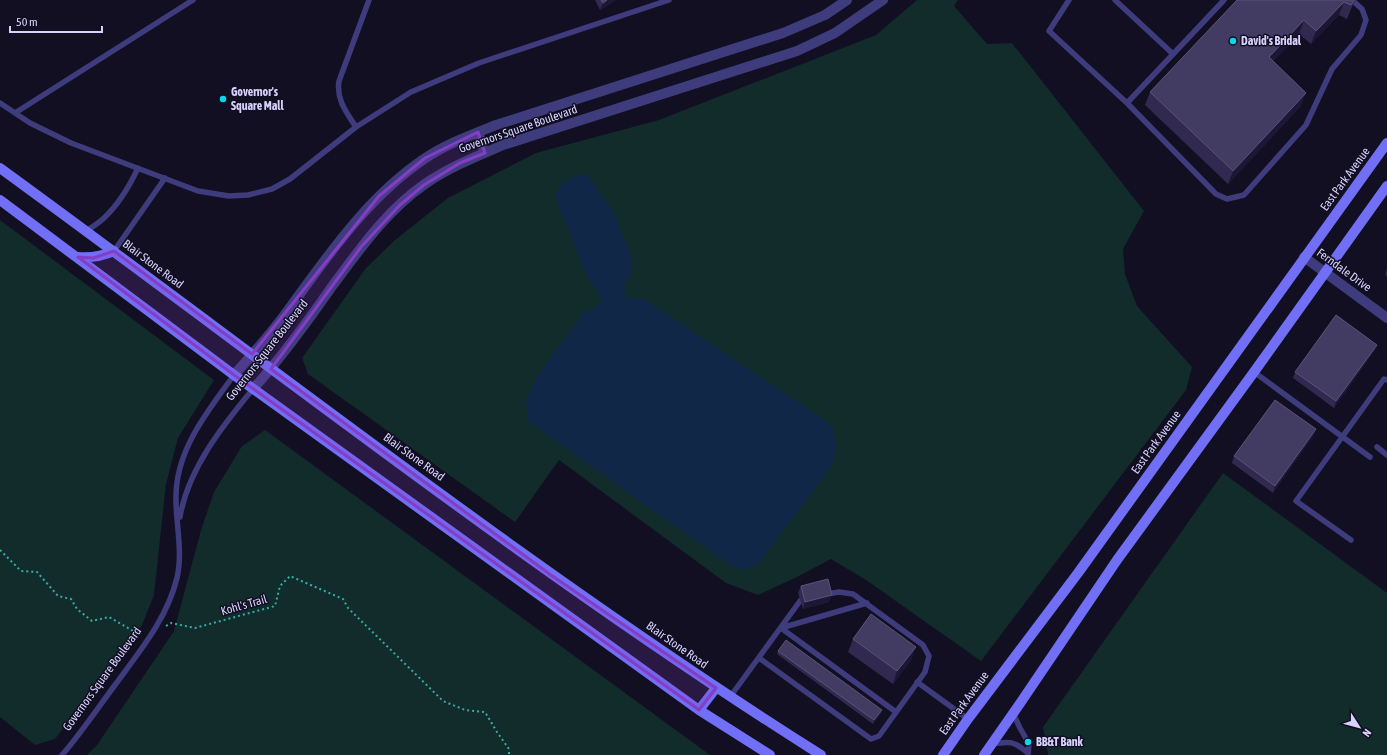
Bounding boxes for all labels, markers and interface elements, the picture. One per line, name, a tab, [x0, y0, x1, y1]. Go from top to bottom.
scale bar	[10, 8, 102, 34]
text: 50 m	[16, 15, 38, 29]
place label: David's Bridal	[1241, 34, 1302, 48]
marker: David's Bridal	[1228, 36, 1238, 46]
place label: Governor's Square Mall	[231, 85, 285, 113]
marker: Governor's Square Mall	[218, 94, 228, 104]
street label: Governors Square Boulevard	[457, 102, 579, 156]
street label: East Park Avenue	[1317, 145, 1373, 213]
street label: Blair Stone Road	[120, 237, 186, 291]
street label: Ferndale Drive	[1314, 245, 1374, 295]
street label: Governors Square Boulevard	[223, 297, 311, 403]
street label: East Park Avenue	[1128, 408, 1184, 476]
street label: Blair Stone Road	[381, 430, 447, 484]
street label: Kohl's Trail	[219, 591, 270, 618]
street label: Blair Stone Road	[643, 619, 711, 671]
street label: Governors Square Boulevard	[60, 625, 144, 733]
street label: East Park Avenue	[936, 669, 992, 737]
north arrow	[1339, 707, 1379, 747]
text: N	[1360, 727, 1374, 739]
place label: BB&T Bank	[1036, 735, 1084, 749]
marker: BB&T Bank	[1023, 737, 1033, 747]

